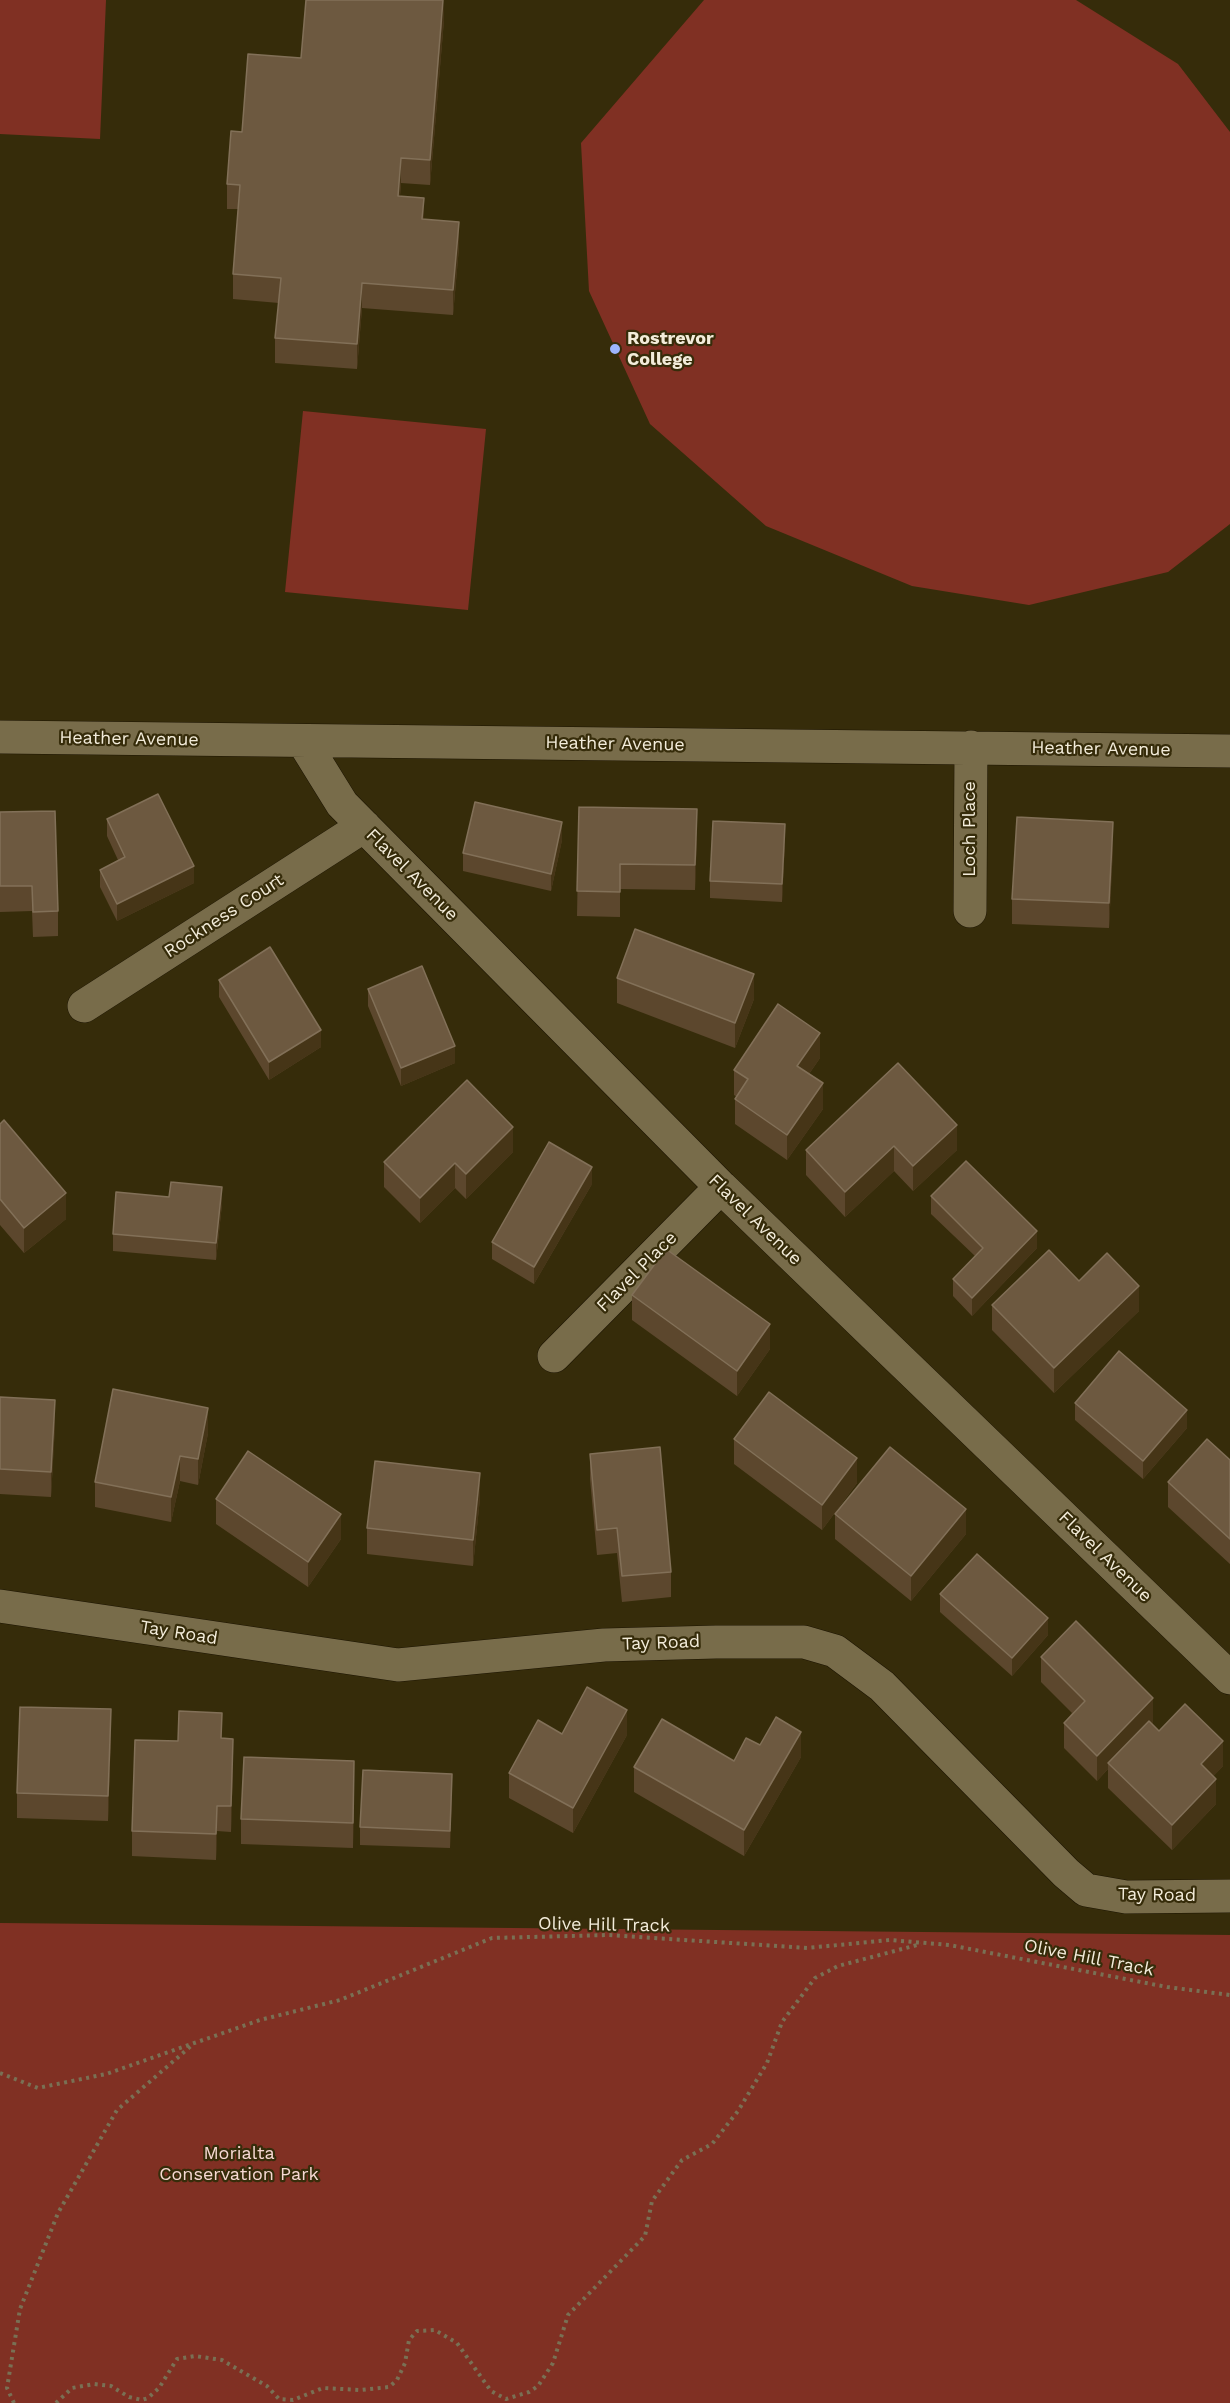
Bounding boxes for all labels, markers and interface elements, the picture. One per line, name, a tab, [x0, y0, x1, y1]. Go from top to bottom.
place label: Rostrevor College	[627, 328, 714, 370]
marker: Rostrevor College	[608, 342, 622, 356]
street label: Heather Avenue	[59, 727, 199, 751]
street label: Heather Avenue	[545, 732, 685, 756]
street label: Heather Avenue	[1031, 737, 1171, 761]
street label: Loch Place	[959, 781, 981, 877]
street label: Flavel Avenue	[361, 824, 463, 926]
street label: Rockness Court	[160, 869, 288, 963]
street label: Flavel Avenue	[704, 1170, 806, 1270]
street label: Flavel Place	[592, 1227, 682, 1317]
street label: Flavel Avenue	[1054, 1507, 1156, 1607]
street label: Tay Road	[139, 1616, 219, 1650]
street label: Tay Road	[622, 1631, 700, 1655]
street label: Tay Road	[1118, 1884, 1196, 1906]
street label: Olive Hill Track	[538, 1913, 670, 1937]
street label: Olive Hill Track	[1022, 1935, 1156, 1981]
park label: Morialta Conservation Park	[159, 2143, 319, 2186]

